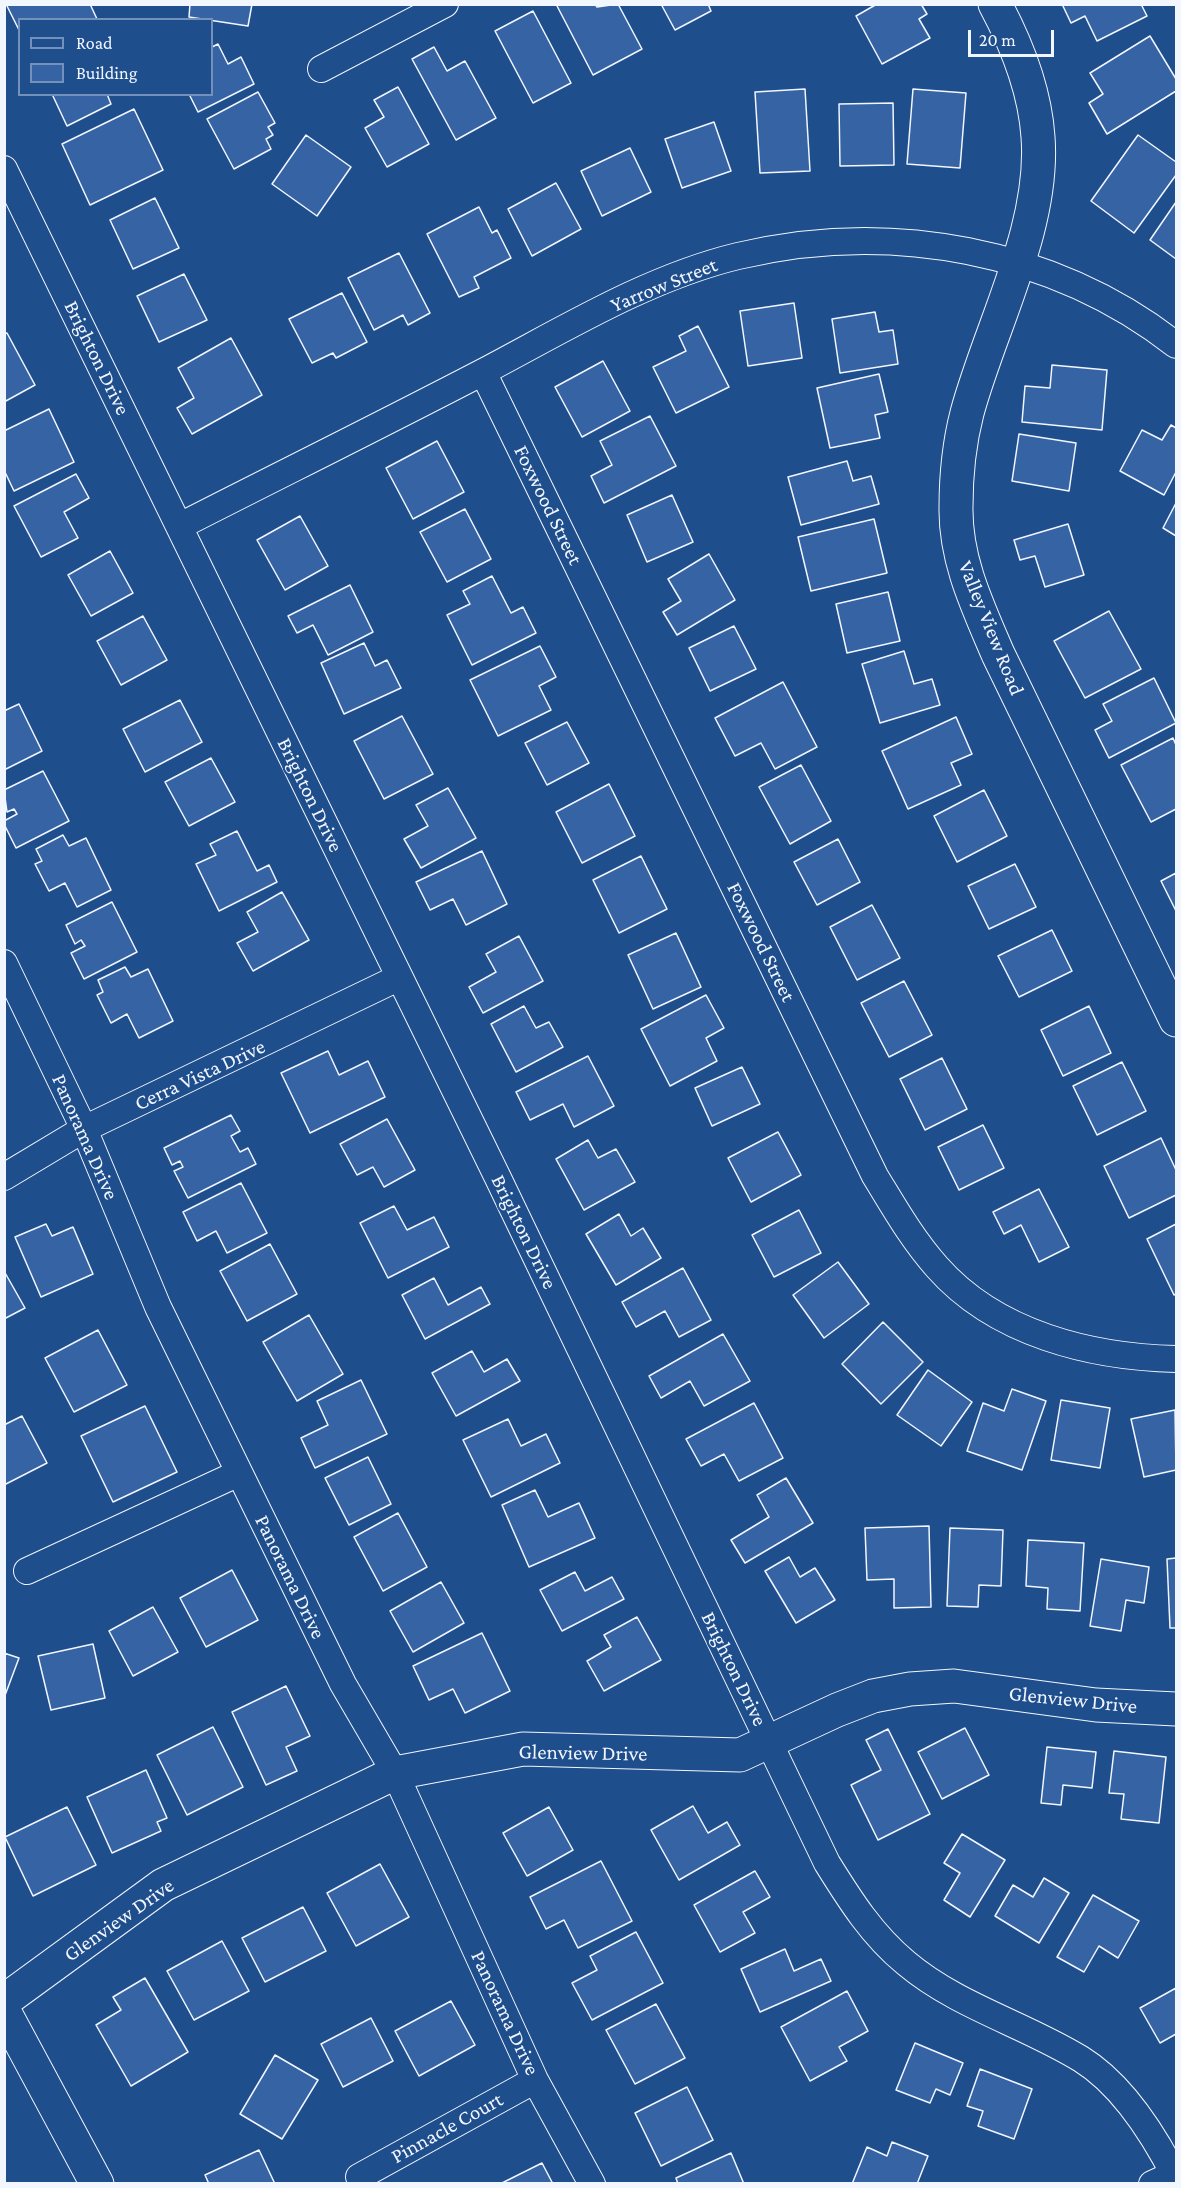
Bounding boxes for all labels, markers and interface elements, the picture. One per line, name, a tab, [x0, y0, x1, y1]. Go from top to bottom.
legend	[18, 18, 213, 96]
scale bar	[971, 18, 1056, 56]
text: 20 m	[979, 30, 1016, 50]
text: Road	[76, 33, 113, 53]
text: Building	[76, 63, 137, 83]
street label: Yarrow Street	[607, 252, 721, 318]
street label: Brighton Drive	[58, 297, 136, 419]
street label: Foxwood Street	[508, 441, 588, 569]
street label: Valley View Road	[953, 557, 1029, 699]
street label: Brighton Drive	[271, 734, 349, 856]
street label: Foxwood Street	[721, 878, 801, 1006]
street label: Cerra Vista Drive	[131, 1034, 269, 1116]
street label: Panorama Drive	[46, 1070, 124, 1204]
street label: Brighton Drive	[485, 1171, 563, 1293]
street label: Panorama Drive	[249, 1511, 331, 1643]
street label: Brighton Drive	[695, 1608, 773, 1730]
street label: Glenview Drive	[1008, 1681, 1138, 1719]
street label: Glenview Drive	[518, 1739, 648, 1767]
street label: Glenview Drive	[59, 1873, 179, 1967]
street label: Panorama Drive	[465, 1947, 545, 2079]
street label: Pinnacle Court	[387, 2087, 507, 2169]

